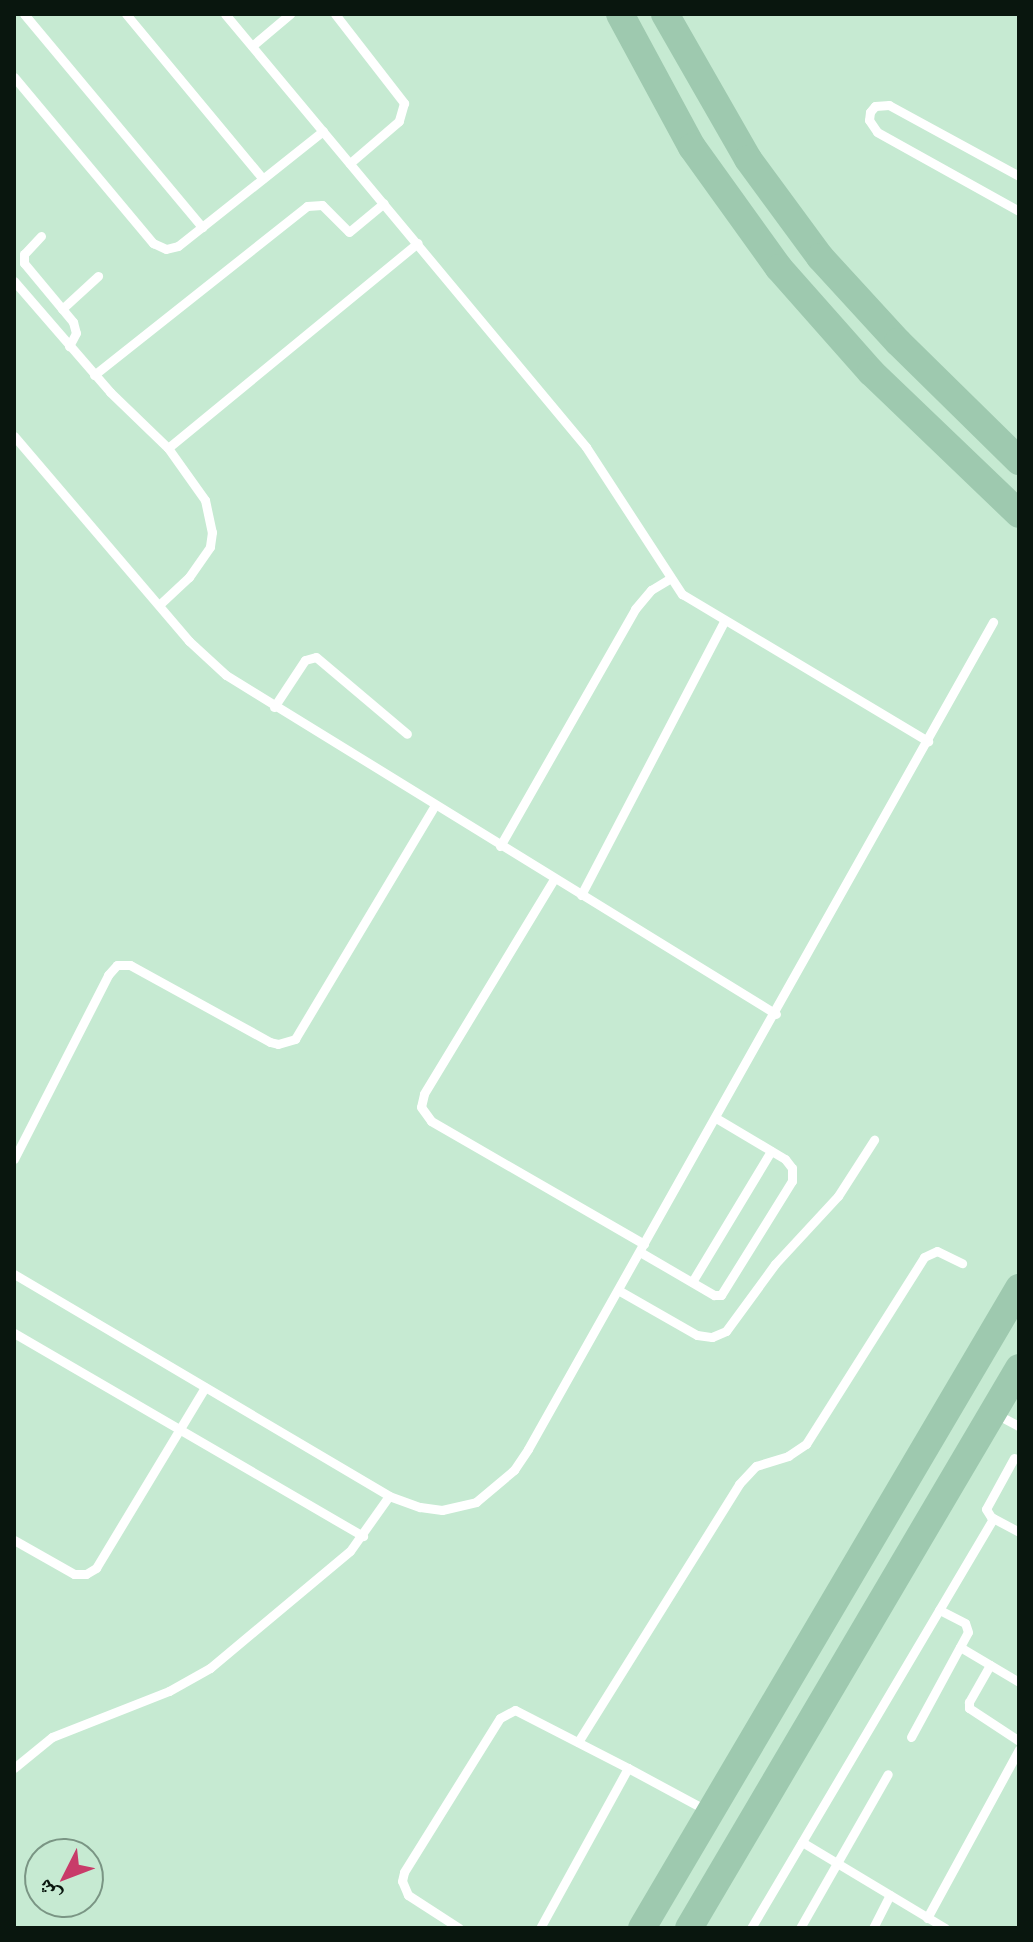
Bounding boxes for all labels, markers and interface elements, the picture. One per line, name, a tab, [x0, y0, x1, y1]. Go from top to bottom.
north arrow	[24, 1838, 104, 1918]
text: ش	[29, 1874, 67, 1911]

